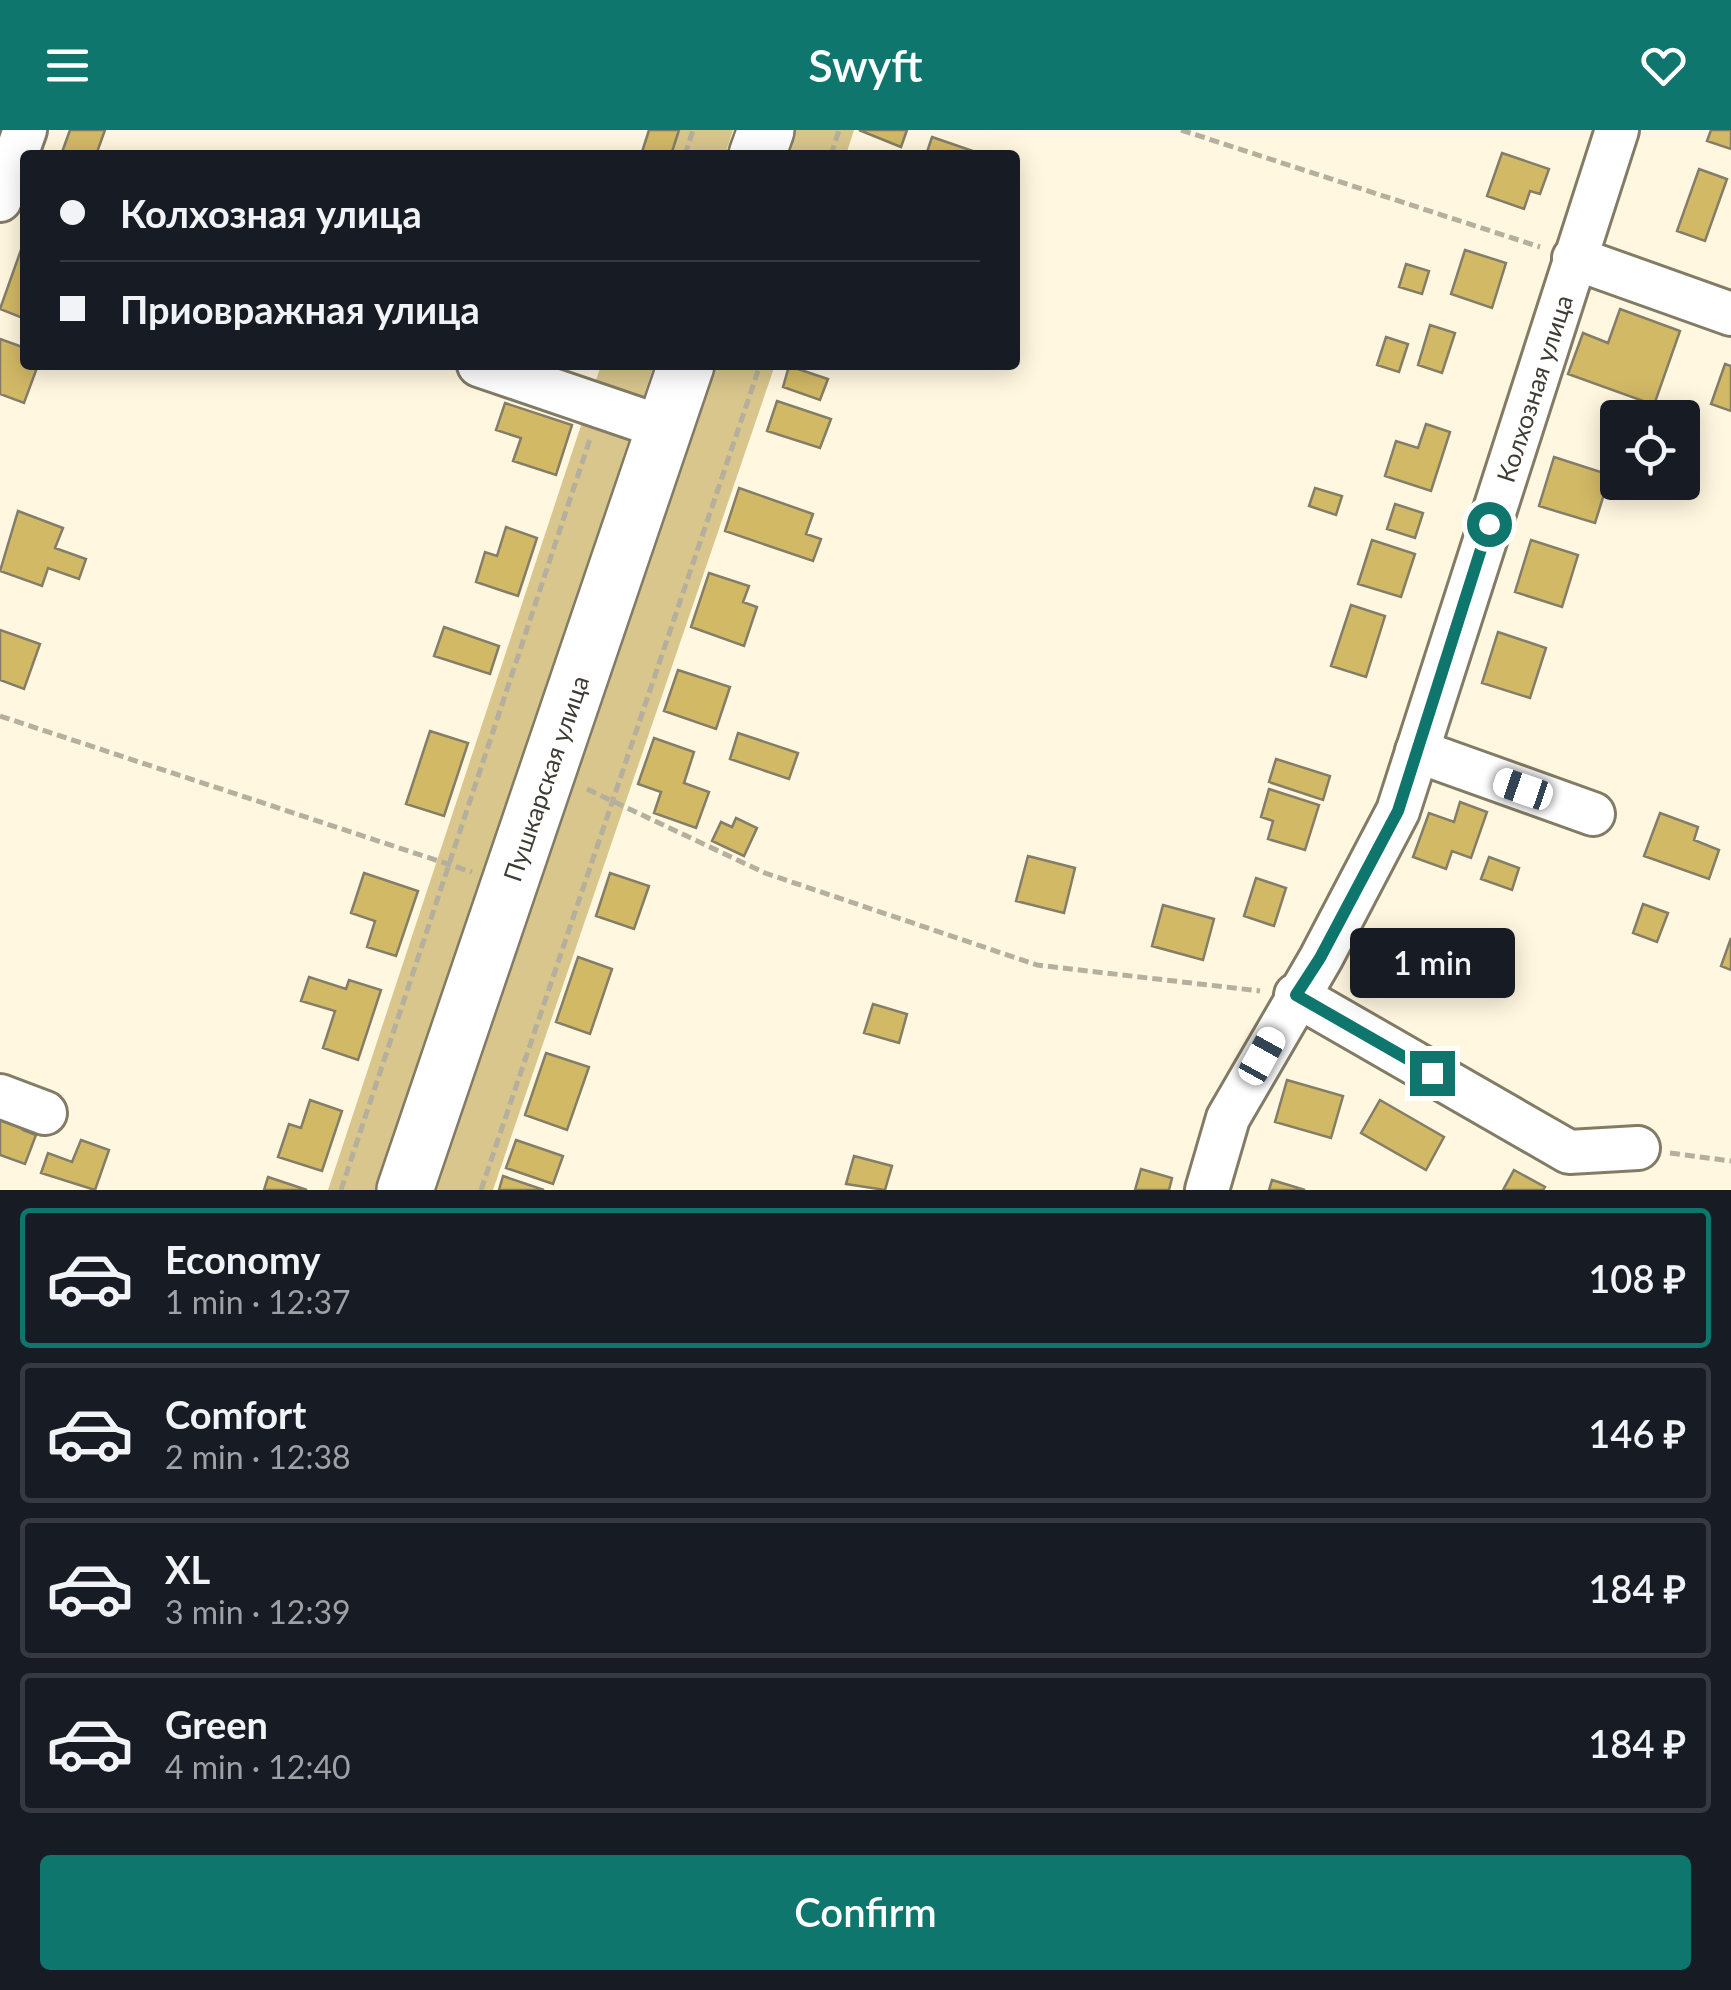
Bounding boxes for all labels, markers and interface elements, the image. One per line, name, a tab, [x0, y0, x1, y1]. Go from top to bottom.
icon: menu	[40, 38, 95, 93]
text: Swyft	[808, 38, 923, 92]
icon: heart	[1636, 38, 1691, 93]
text: Колхозная улица	[120, 190, 422, 236]
text: Приовражная улица	[120, 286, 480, 332]
street label: Колхозная улица	[1490, 291, 1578, 486]
map controls	[1600, 400, 1700, 500]
button: locate	[1600, 400, 1700, 500]
route start	[1467, 502, 1512, 547]
street label: Пушкарская улица	[496, 671, 594, 885]
car	[1490, 765, 1556, 813]
callout: 1 min	[1350, 928, 1514, 998]
text: 1 min	[1393, 943, 1472, 982]
car	[1234, 1022, 1290, 1090]
route end	[1410, 1051, 1455, 1096]
icon: car	[45, 1233, 135, 1323]
text: Economy	[165, 1236, 320, 1282]
text: 108 ₽	[1588, 1255, 1686, 1301]
text: 1 min · 12:37	[165, 1282, 351, 1321]
icon: car	[45, 1388, 135, 1478]
text: Comfort	[165, 1391, 306, 1437]
text: 146 ₽	[1588, 1410, 1686, 1456]
text: 2 min · 12:38	[165, 1437, 351, 1476]
icon: car	[45, 1543, 135, 1633]
text: XL	[165, 1546, 210, 1592]
text: 184 ₽	[1588, 1565, 1686, 1611]
text: 3 min · 12:39	[165, 1592, 351, 1631]
icon: car	[45, 1698, 135, 1788]
text: Green	[165, 1701, 268, 1747]
text: 184 ₽	[1588, 1720, 1686, 1766]
text: 4 min · 12:40	[165, 1747, 351, 1786]
button: Confirm	[40, 1855, 1691, 1970]

